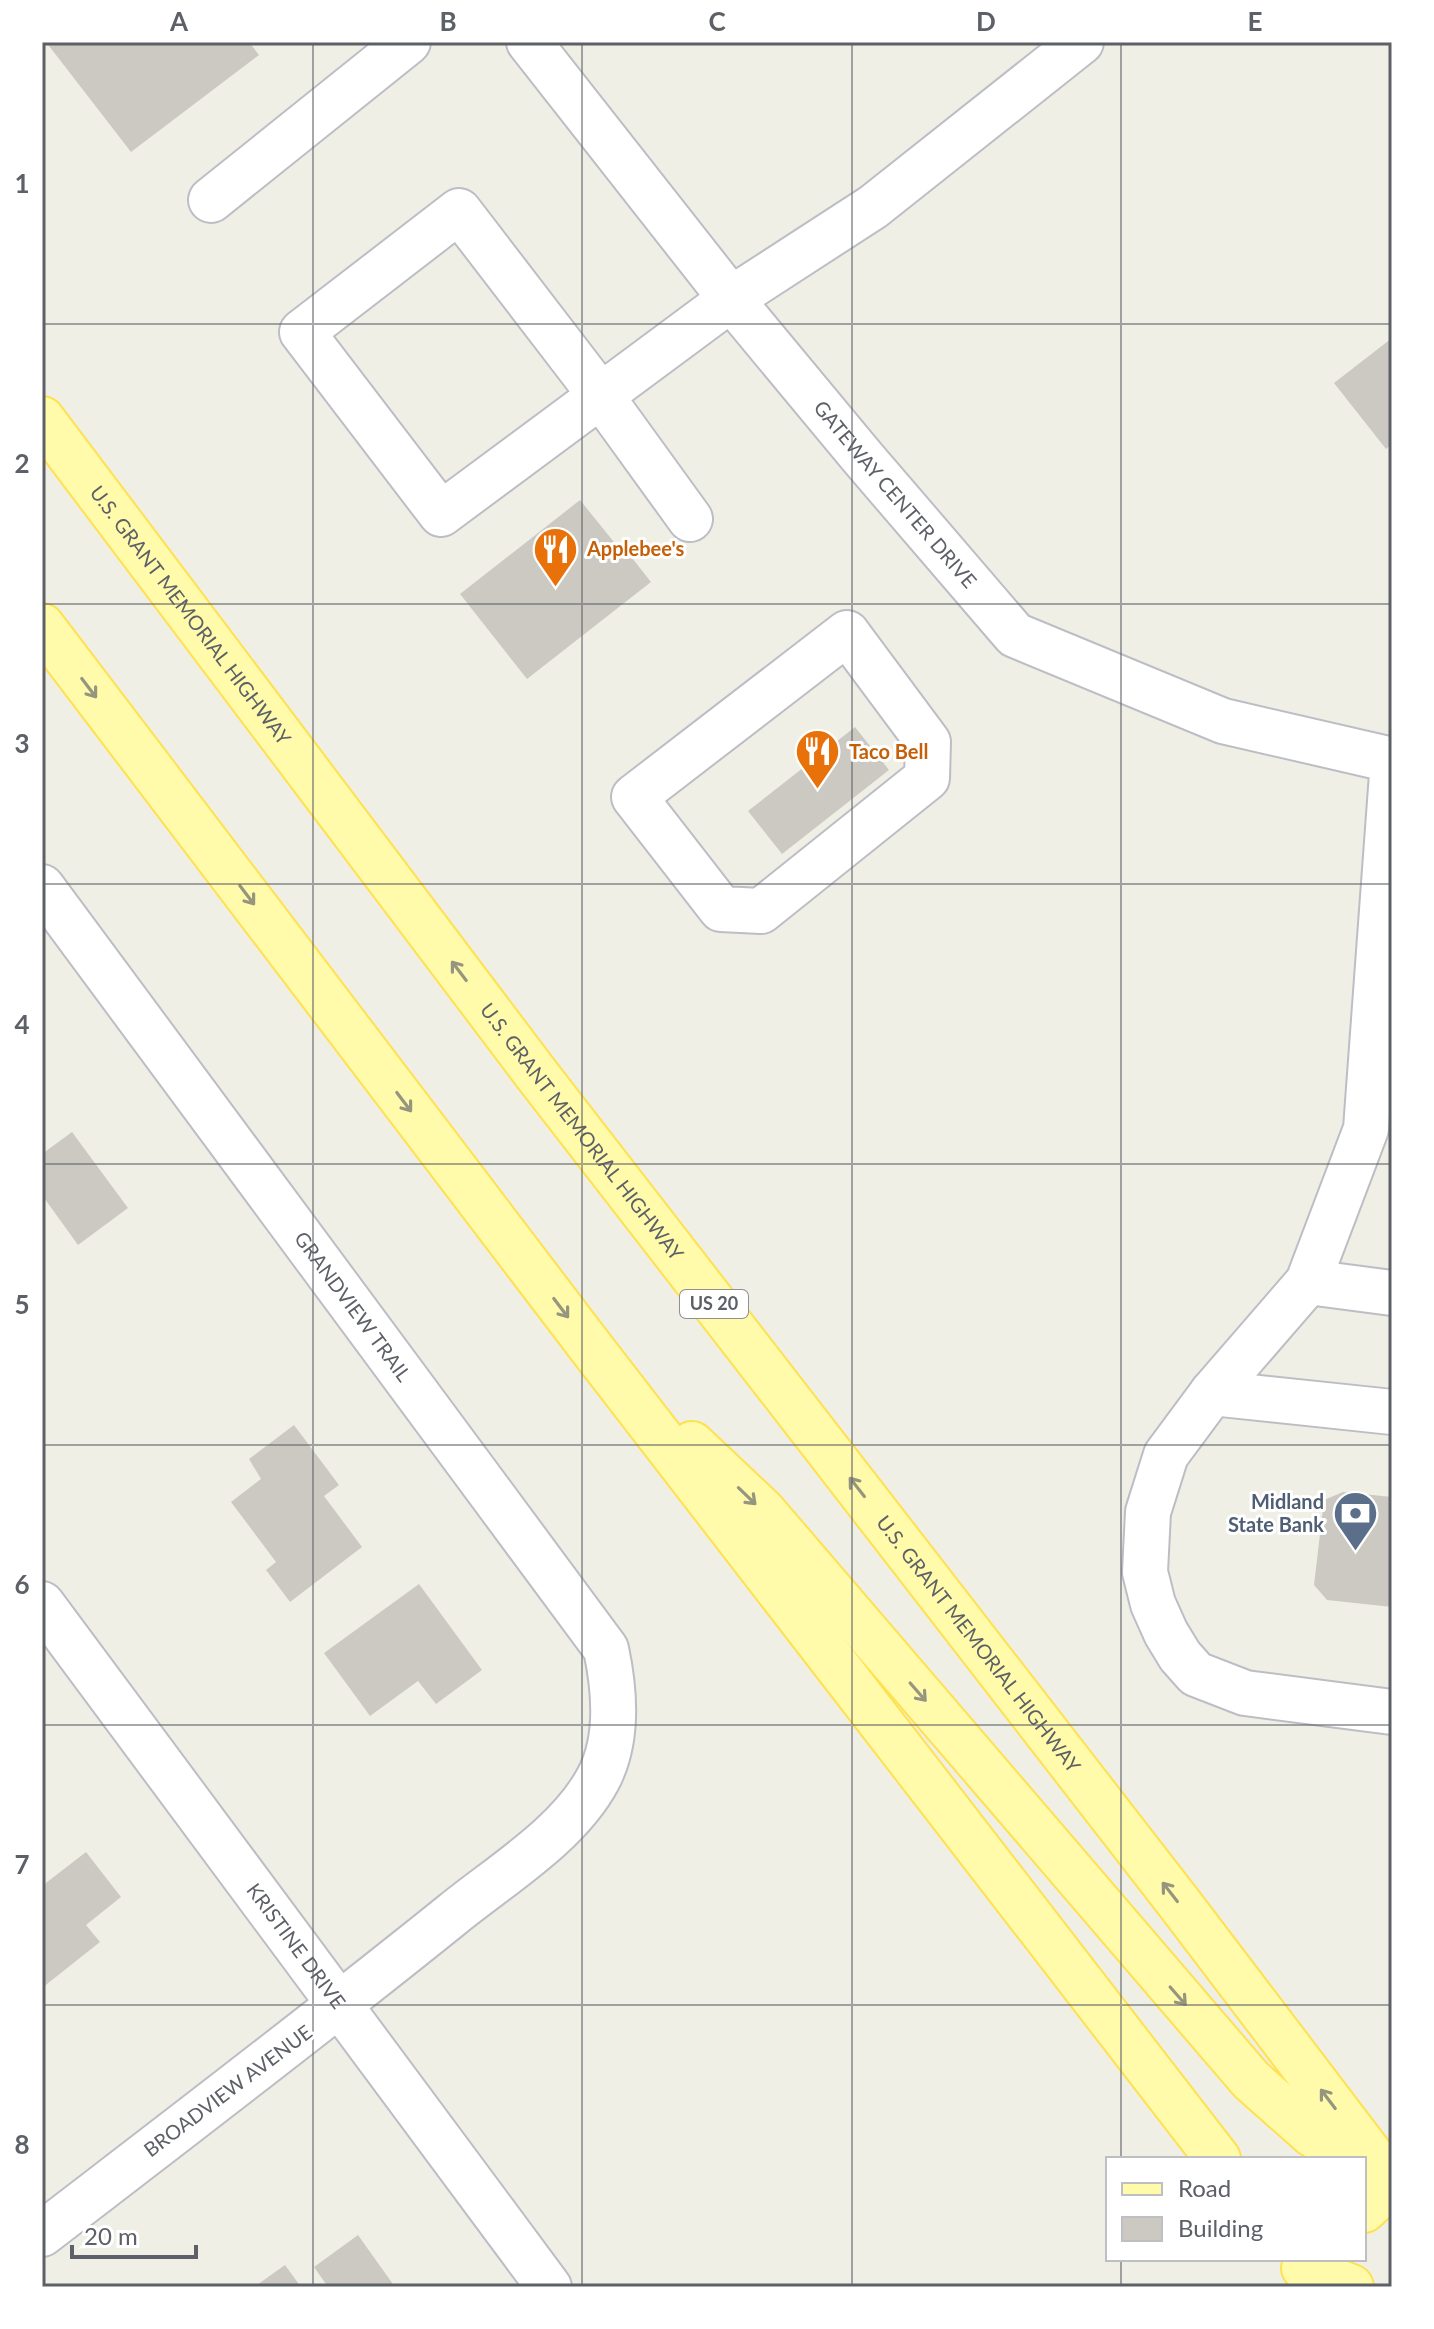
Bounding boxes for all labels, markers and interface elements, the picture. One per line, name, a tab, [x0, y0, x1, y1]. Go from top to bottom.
text: A	[169, 5, 189, 37]
text: B	[439, 5, 457, 37]
text: C	[708, 5, 726, 37]
text: D	[976, 5, 996, 37]
text: E	[1248, 5, 1262, 37]
text: 1	[14, 167, 30, 199]
street label: GATEWAY CENTER DRIVE	[809, 395, 982, 592]
text: 2	[14, 447, 30, 479]
street label: U.S. GRANT MEMORIAL HIGHWAY	[85, 480, 297, 750]
restaurant icon: Applebee's	[532, 525, 580, 588]
place label: Applebee's	[586, 536, 685, 560]
one-way arrow	[81, 676, 98, 698]
text: 3	[14, 727, 30, 759]
restaurant icon: Taco Bell	[794, 728, 842, 791]
place label: Taco Bell	[849, 739, 928, 763]
one-way arrow	[238, 883, 255, 905]
one-way arrow	[450, 961, 467, 982]
street label: U.S. GRANT MEMORIAL HIGHWAY	[476, 998, 689, 1265]
text: 4	[14, 1008, 30, 1040]
one-way arrow	[396, 1090, 412, 1112]
street label: GRANDVIEW TRAIL	[290, 1226, 417, 1386]
text: 5	[14, 1288, 30, 1320]
road number: US 20	[680, 1290, 748, 1318]
one-way arrow	[553, 1297, 570, 1319]
one-way arrow	[848, 1477, 865, 1498]
one-way arrow	[737, 1486, 756, 1505]
place label: Midland State Bank	[1228, 1489, 1324, 1536]
bank icon: Midland State Bank	[1331, 1489, 1379, 1552]
street label: U.S. GRANT MEMORIAL HIGHWAY	[872, 1510, 1086, 1777]
text: 6	[14, 1568, 30, 1600]
one-way arrow	[909, 1681, 927, 1702]
text: 7	[14, 1848, 30, 1880]
street label: KRISTINE DRIVE	[242, 1878, 351, 2013]
one-way arrow	[1162, 1882, 1179, 1903]
one-way arrow	[1169, 1985, 1187, 2005]
street label: BROADVIEW AVENUE	[139, 2019, 316, 2161]
one-way arrow	[1319, 2089, 1336, 2110]
text: 8	[14, 2128, 30, 2160]
legend	[1106, 2157, 1366, 2261]
text: Road	[1178, 2173, 1231, 2202]
scale bar	[72, 2209, 196, 2259]
text: Building	[1178, 2213, 1263, 2242]
text: 20 m	[84, 2221, 138, 2250]

